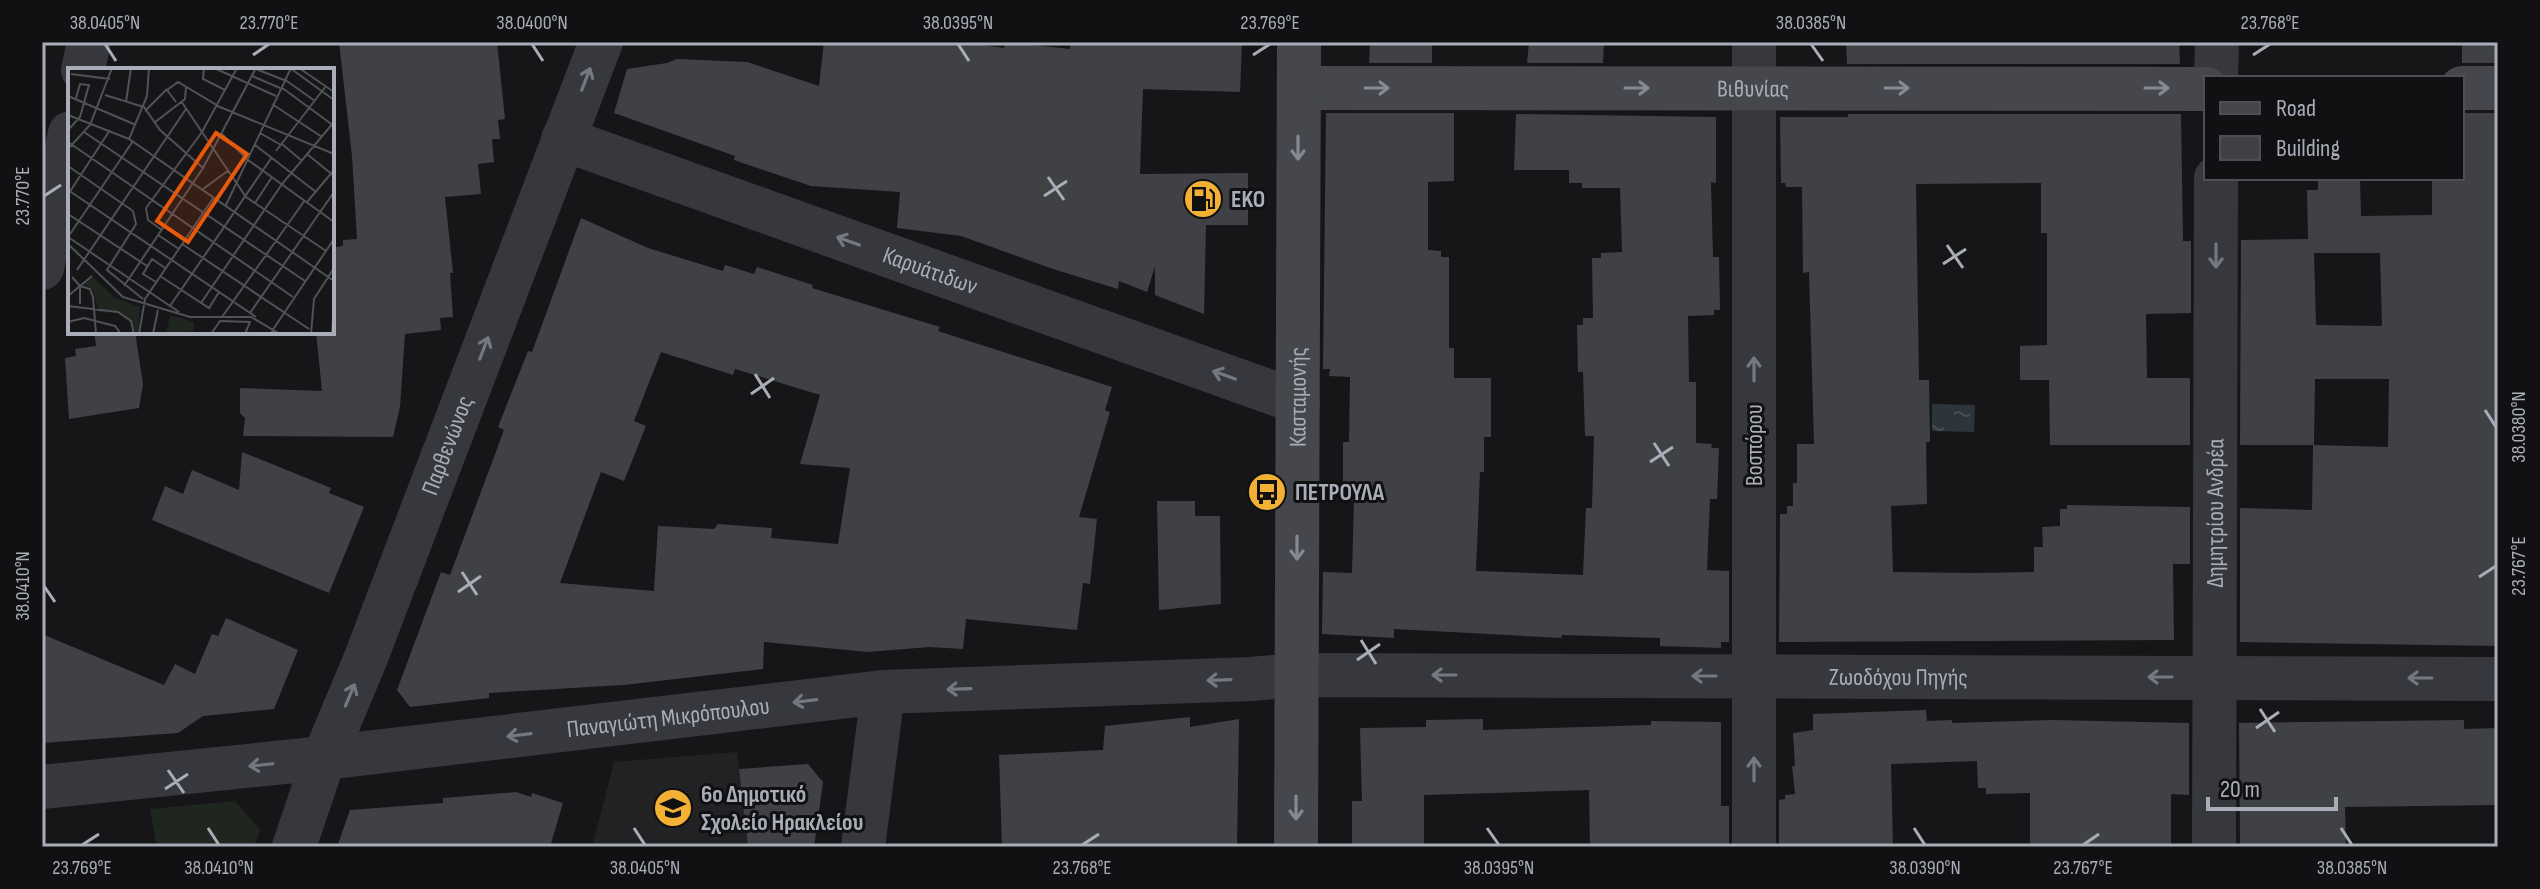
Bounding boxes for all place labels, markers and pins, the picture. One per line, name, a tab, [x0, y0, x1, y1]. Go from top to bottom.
fuel station icon: EKO	[1182, 178, 1224, 220]
place label: EKO	[1231, 185, 1265, 214]
bus stop icon: ΠΕΤΡΟΥΛΑ	[1246, 471, 1288, 513]
place label: ΠΕΤΡΟΥΛΑ	[1295, 478, 1385, 507]
place label: 6ο Δημοτικό Σχολείο Ηρακλείου	[701, 780, 863, 837]
school or university icon: 6ο Δημοτικό Σχολείο Ηρακλείου	[652, 787, 694, 829]

